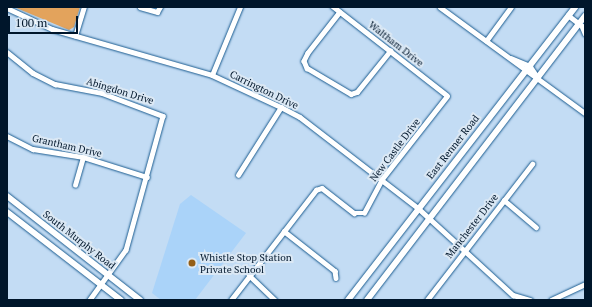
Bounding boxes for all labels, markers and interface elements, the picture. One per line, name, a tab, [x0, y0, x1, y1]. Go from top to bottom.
scale bar	[10, 8, 80, 34]
text: 100 m	[15, 15, 47, 30]
street label: Waltham Drive	[366, 19, 426, 69]
street label: Carrington Drive	[228, 68, 300, 112]
street label: Abingdon Drive	[85, 75, 155, 107]
street label: East Renner Road	[424, 113, 482, 181]
street label: New Castle Drive	[367, 116, 423, 184]
street label: Grantham Drive	[31, 132, 103, 160]
street label: Manchester Drive	[443, 191, 501, 261]
street label: South Murphy Road	[41, 208, 117, 272]
place label: Whistle Stop Station Private School	[200, 251, 292, 274]
marker: Whistle Stop Station Private School	[187, 258, 197, 268]

